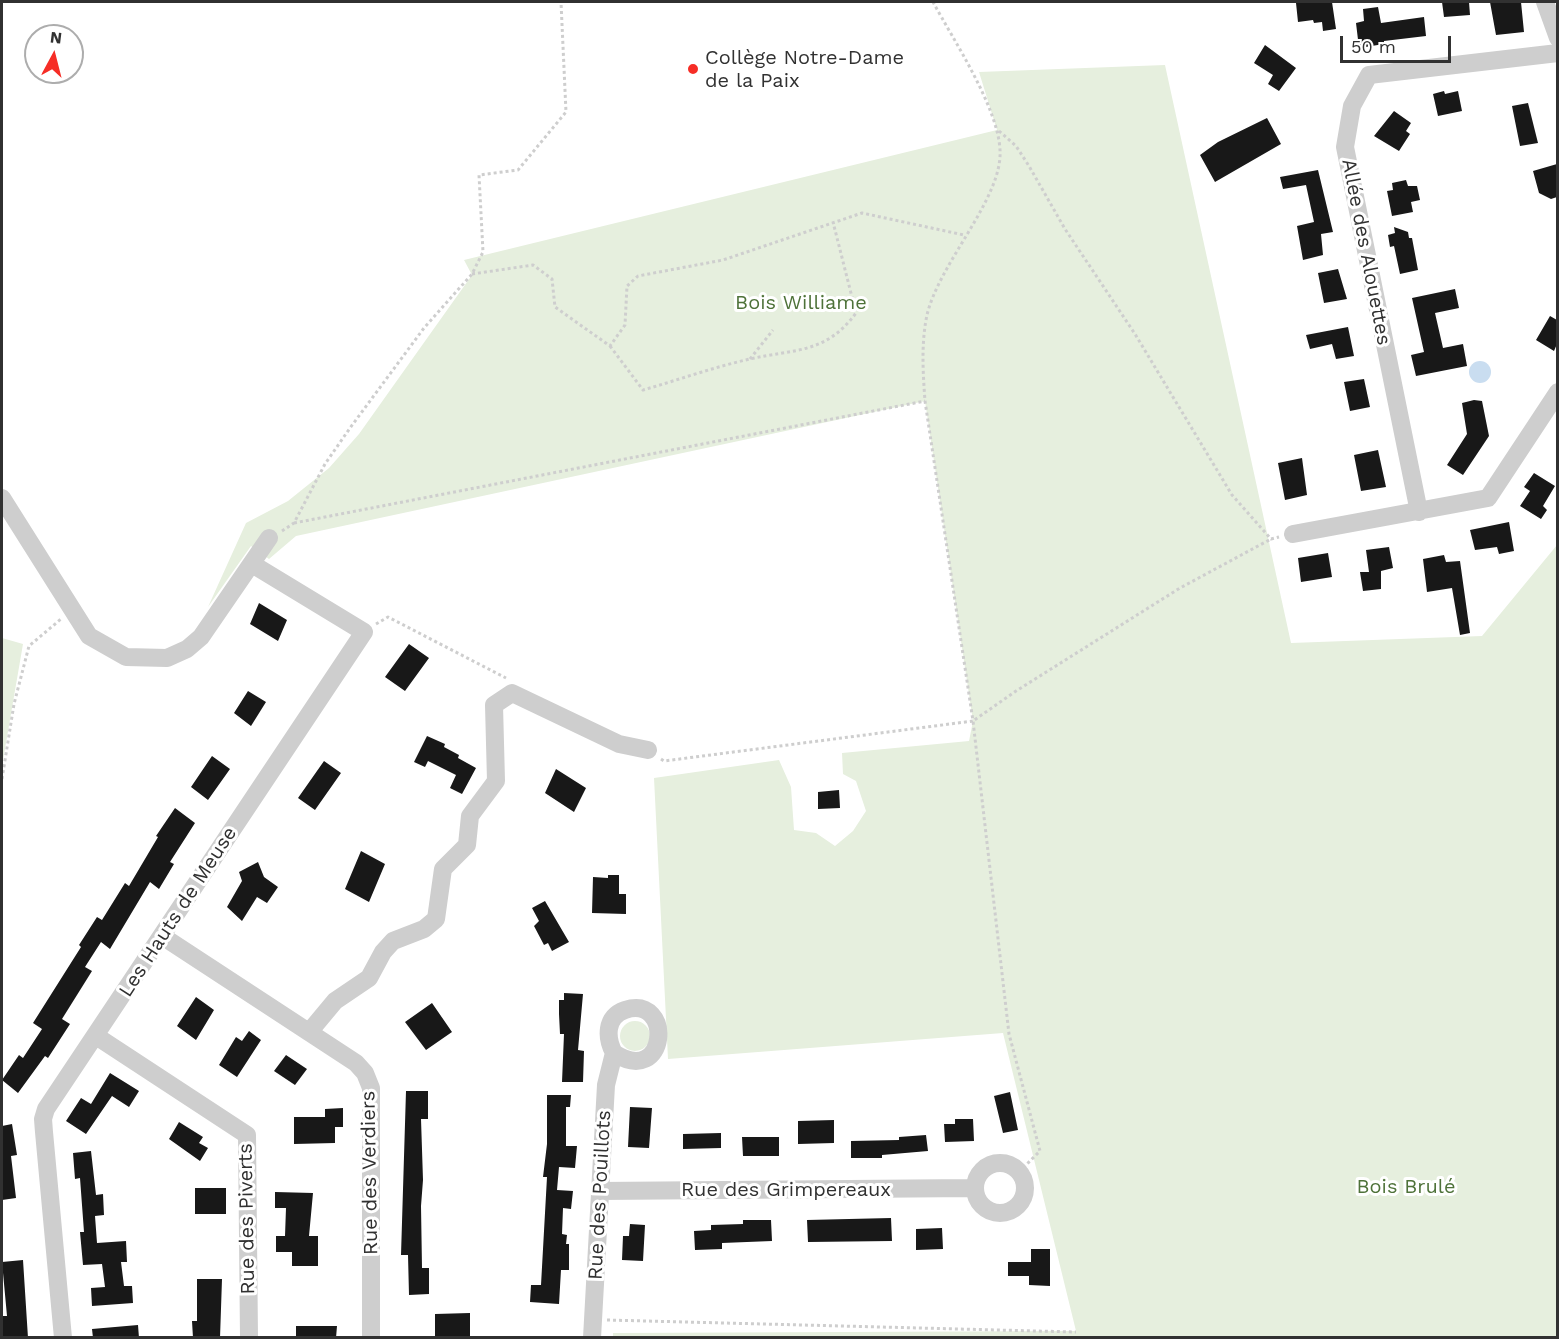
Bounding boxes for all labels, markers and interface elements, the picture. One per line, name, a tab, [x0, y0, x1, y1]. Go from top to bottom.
north arrow	[24, 24, 84, 84]
scale bar	[1343, 24, 1454, 62]
text: N	[49, 27, 63, 48]
text: 50 m	[1351, 36, 1396, 57]
place label: Collège Notre-Dame de la Paix	[705, 46, 904, 93]
marker: Collège Notre-Dame de la Paix	[686, 62, 700, 76]
street label: Allée des Alouettes	[1336, 157, 1396, 347]
park label: Bois Williame	[735, 291, 867, 315]
street label: Les Hauts de Meuse	[114, 822, 242, 1002]
street label: Rue des Verdiers	[357, 1091, 383, 1255]
street label: Rue des Pouillots	[584, 1110, 616, 1280]
street label: Rue des Piverts	[234, 1143, 260, 1295]
park label: Bois Brulé	[1357, 1175, 1455, 1199]
street label: Rue des Grimpereaux	[681, 1178, 891, 1202]

